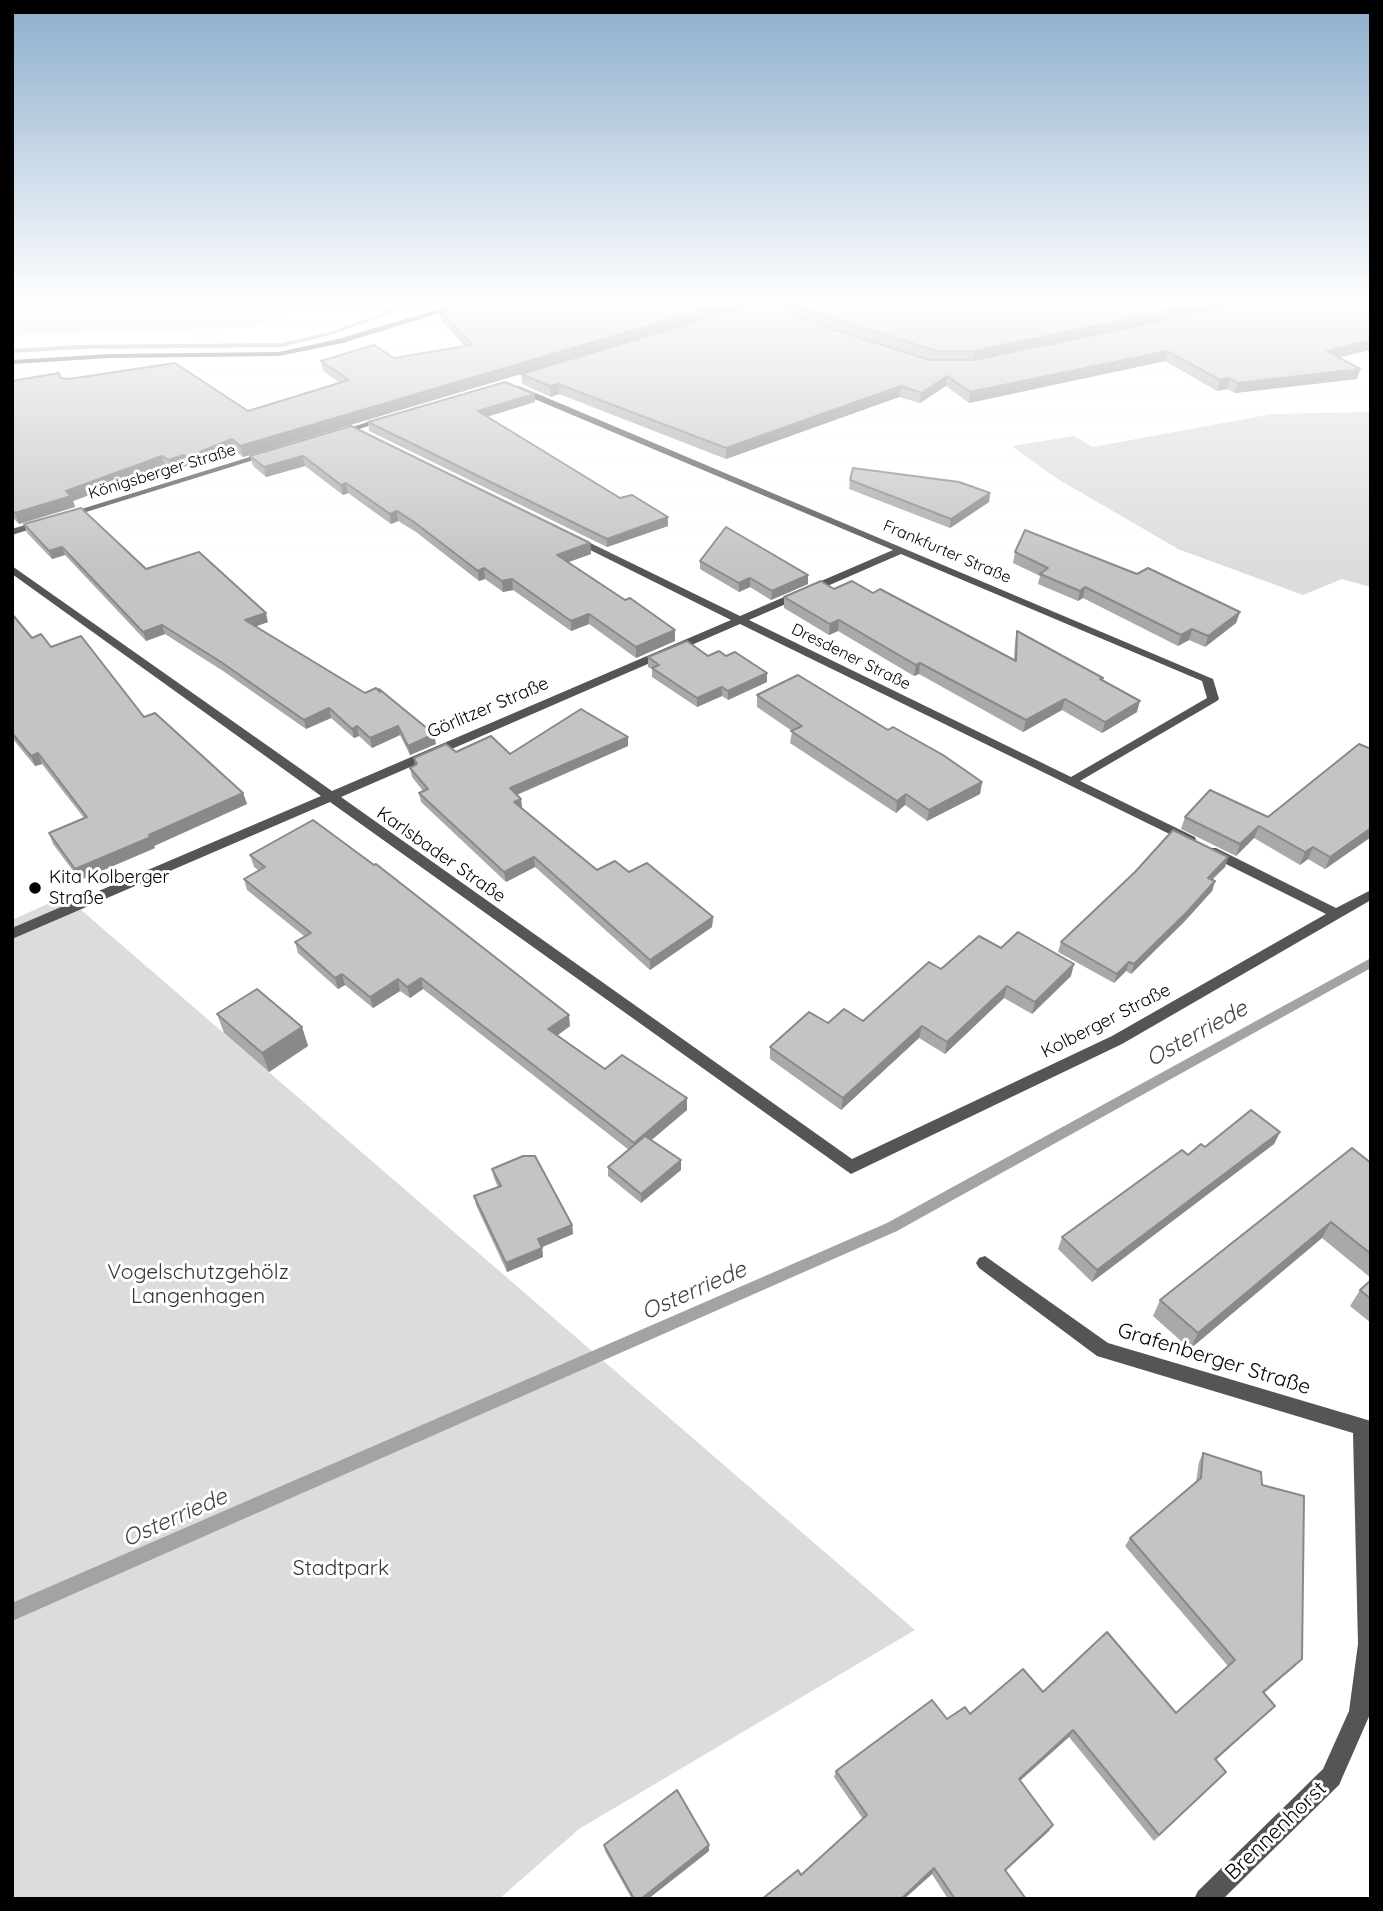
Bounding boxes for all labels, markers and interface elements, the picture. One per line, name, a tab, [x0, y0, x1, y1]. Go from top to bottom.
street label: Königsberger Straße	[86, 440, 238, 504]
street label: Frankfurter Straße	[880, 516, 1014, 588]
street label: Dresdener Straße	[788, 620, 914, 694]
street label: Görlitzer Straße	[424, 673, 552, 743]
street label: Karlsbader Straße	[372, 802, 510, 908]
place label: Kita Kolberger Straße	[49, 867, 169, 910]
marker: Kita Kolberger Straße	[27, 880, 43, 896]
street label: Kolberger Straße	[1038, 979, 1174, 1063]
water label: Osterriede	[1141, 995, 1253, 1073]
water label: Osterriede	[637, 1256, 751, 1326]
park label: Vogelschutzgehölz Langenhagen	[107, 1260, 289, 1310]
street label: Grafenberger Straße	[1114, 1318, 1314, 1400]
water label: Osterriede	[118, 1483, 232, 1553]
park label: Stadtpark	[293, 1556, 389, 1582]
street label: Brennenhorst	[1220, 1776, 1332, 1886]

